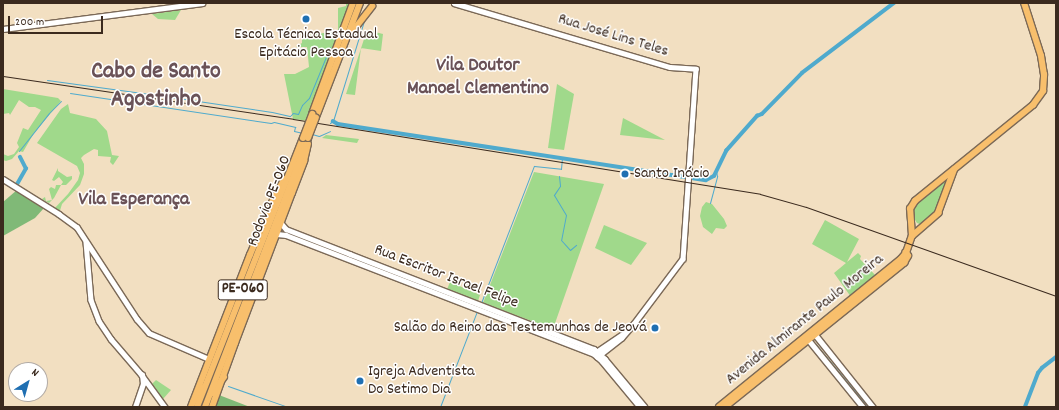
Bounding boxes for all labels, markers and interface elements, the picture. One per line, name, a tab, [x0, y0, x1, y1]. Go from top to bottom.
scale bar	[10, 8, 105, 34]
street label: Rua José Lins Teles	[556, 10, 670, 62]
text: 200 m	[15, 14, 44, 31]
marker: Escola Técnica Estadual Epitácio Pessoa	[301, 14, 311, 24]
place label: Escola Técnica Estadual Epitácio Pessoa	[234, 25, 378, 63]
district label: Vila Doutor Manoel Clementino	[407, 54, 549, 101]
district label: Cabo de Santo Agostinho	[91, 59, 221, 115]
street label: Rodovia PE-060	[244, 153, 296, 249]
place label: Santo Inácio	[634, 164, 709, 184]
marker: Santo Inácio	[619, 168, 631, 180]
district label: Vila Esperança	[79, 188, 189, 212]
street label: Rua Escritor Israel Felipe	[371, 241, 521, 313]
street label: Avenida Almirante Paulo Moreira	[722, 250, 888, 390]
road number: PE-060	[217, 277, 269, 303]
place label: Salão do Reino das Testemunhas de Jeová	[394, 318, 647, 338]
marker: Salão do Reino das Testemunhas de Jeová	[650, 323, 660, 333]
north arrow	[8, 362, 48, 402]
place label: Igreja Adventista Do Setimo Dia	[368, 362, 475, 400]
text: N	[28, 365, 42, 381]
marker: Igreja Adventista Do Setimo Dia	[355, 376, 365, 386]

